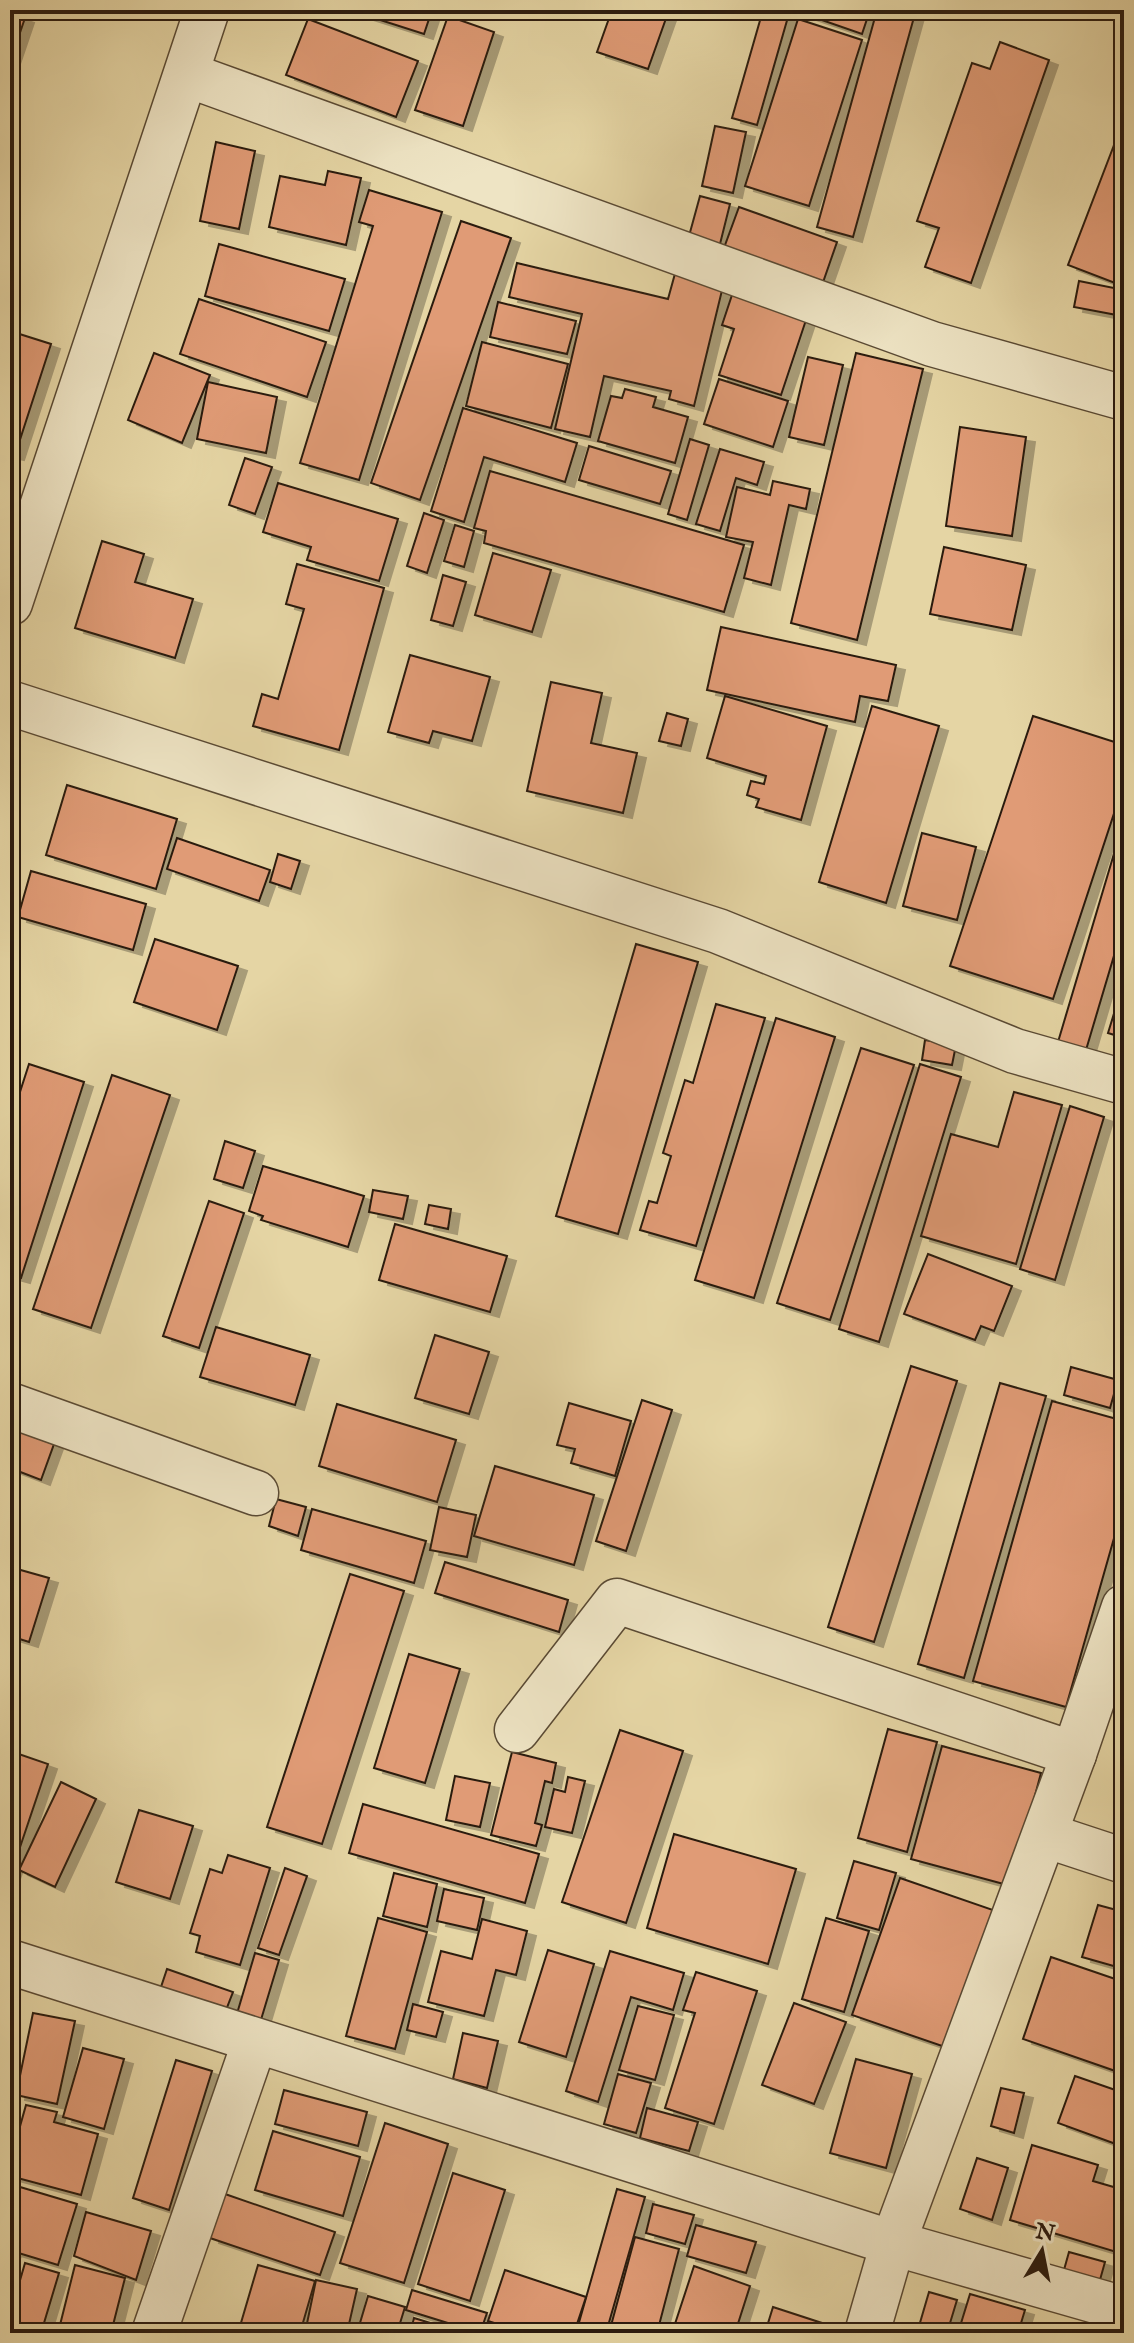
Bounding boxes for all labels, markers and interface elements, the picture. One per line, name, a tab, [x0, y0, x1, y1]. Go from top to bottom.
north arrow	[1002, 2211, 1082, 2291]
text: N	[1032, 2218, 1057, 2249]

